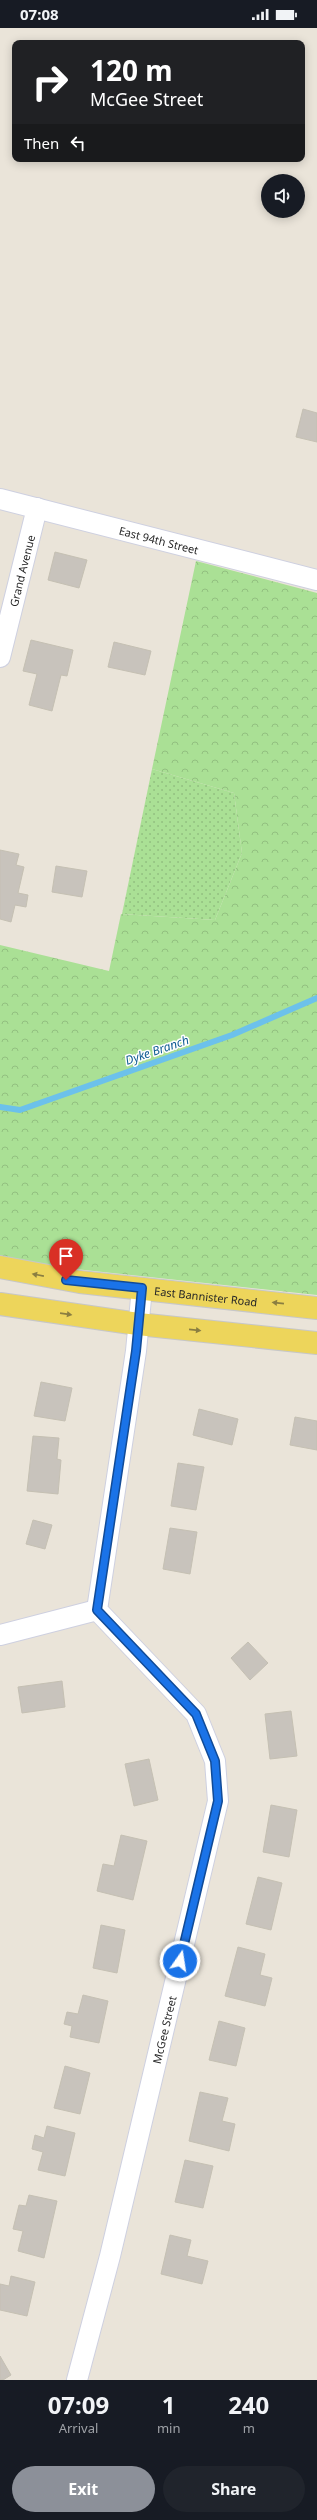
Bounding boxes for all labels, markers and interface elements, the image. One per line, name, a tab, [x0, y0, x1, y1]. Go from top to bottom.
text: 07:08	[20, 4, 59, 24]
text: 120 m	[90, 51, 173, 89]
icon: right	[24, 56, 76, 108]
text: McGee Street	[90, 87, 203, 111]
icon: left	[67, 132, 89, 154]
text: Then	[24, 133, 59, 153]
map controls	[261, 174, 305, 218]
button: sound	[261, 174, 305, 218]
street label: East 94th Street	[118, 522, 200, 557]
street label: Grand Avenue	[5, 533, 38, 608]
water label: Dyke Branch	[123, 1031, 191, 1069]
pin	[49, 1239, 83, 1280]
icon: arrive	[55, 1245, 77, 1267]
one-way arrow	[32, 1271, 44, 1277]
street label: East Bannister Road	[154, 1283, 258, 1309]
one-way arrow	[272, 1300, 284, 1307]
one-way arrow	[60, 1311, 72, 1317]
one-way arrow	[189, 1327, 201, 1333]
position arrow	[159, 1940, 201, 1982]
street label: McGee Street	[148, 1994, 179, 2065]
text: 07:09	[48, 2388, 109, 2421]
text: 1	[162, 2388, 176, 2421]
text: 240	[228, 2388, 269, 2421]
text: Arrival	[59, 2419, 98, 2437]
text: min	[157, 2419, 180, 2437]
text: m	[243, 2419, 255, 2437]
button: Exit	[12, 2466, 155, 2512]
button: Share	[163, 2466, 305, 2512]

